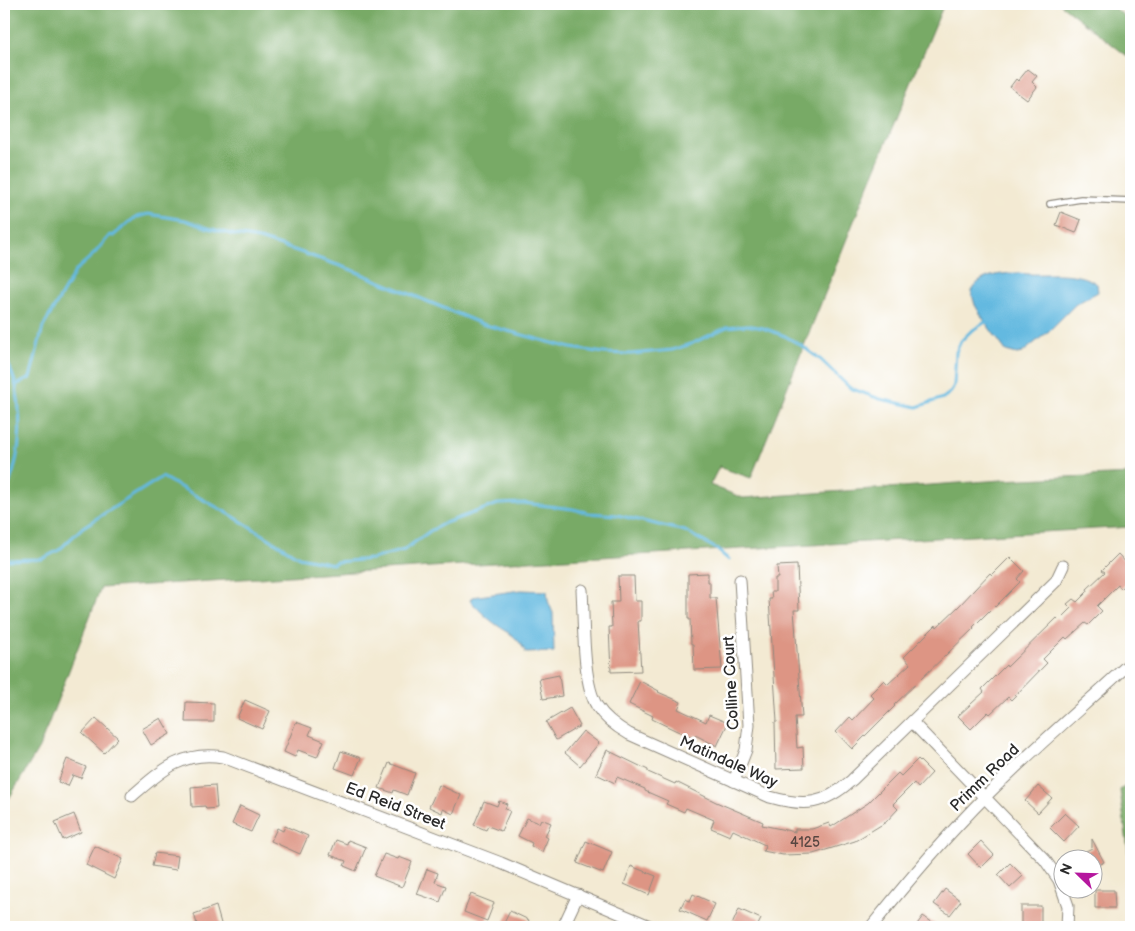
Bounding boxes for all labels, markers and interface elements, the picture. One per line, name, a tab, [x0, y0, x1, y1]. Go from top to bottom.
street label: Colline Court	[720, 635, 743, 730]
street label: Matindale Way	[676, 732, 781, 793]
street label: Primm Road	[946, 740, 1024, 816]
street label: Ed Reid Street	[343, 779, 448, 834]
house number: 4125	[790, 834, 820, 851]
north arrow	[1052, 848, 1102, 898]
text: N	[1057, 861, 1076, 877]

